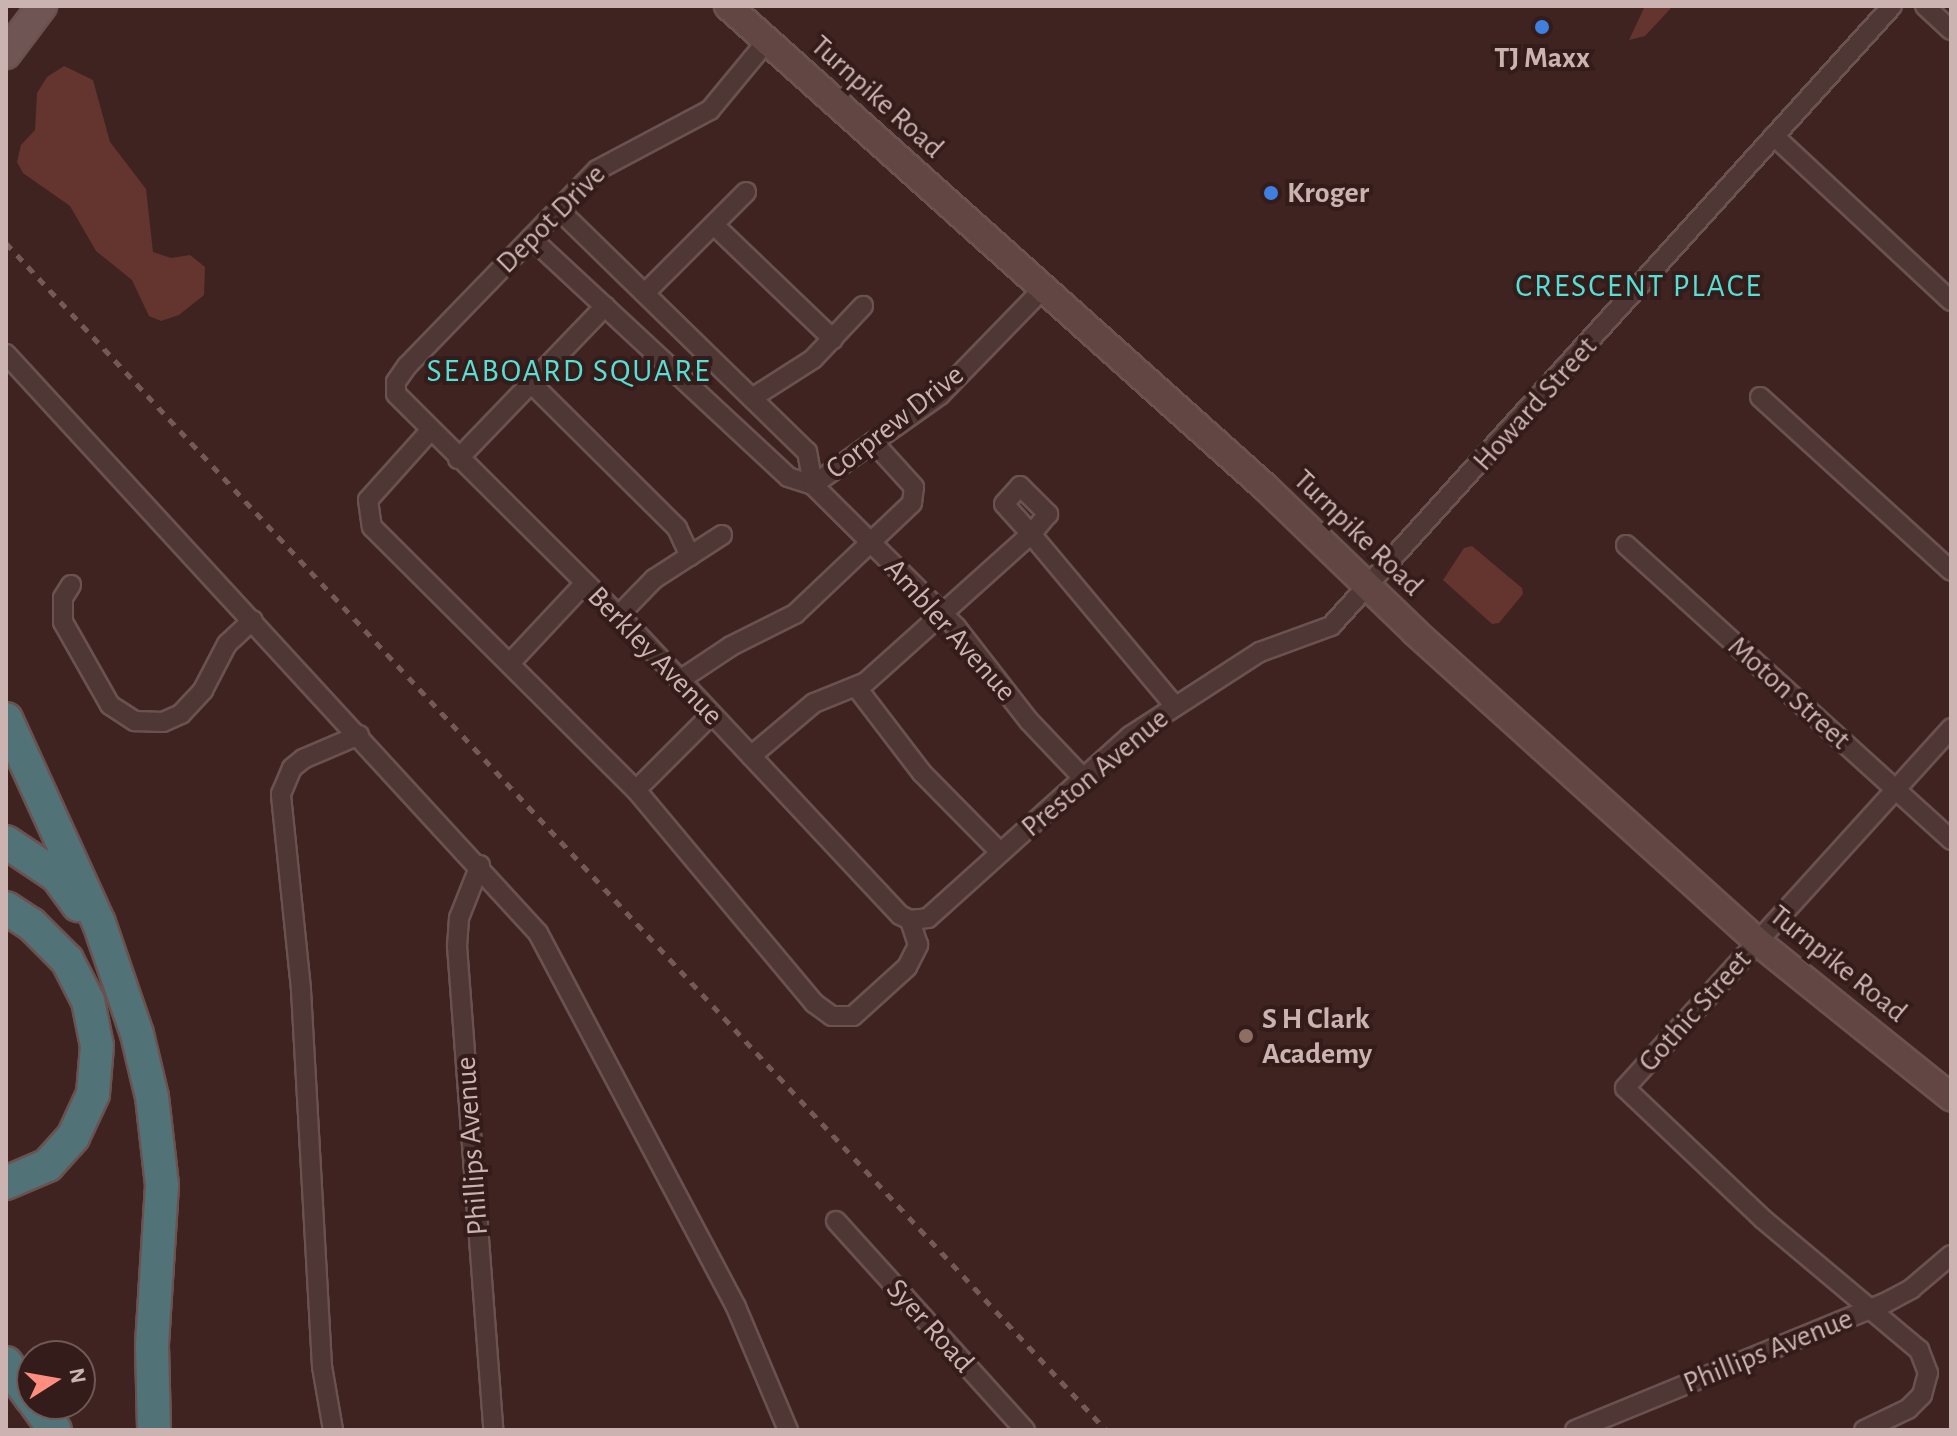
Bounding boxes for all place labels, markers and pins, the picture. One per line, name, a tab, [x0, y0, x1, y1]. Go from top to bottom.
marker: TJ Maxx	[1533, 18, 1551, 36]
place label: TJ Maxx	[1494, 40, 1590, 76]
place label: Kroger	[1287, 175, 1369, 211]
marker: Kroger	[1262, 184, 1280, 202]
place label: S H Clark Academy	[1262, 1001, 1372, 1072]
marker: S H Clark Academy	[1237, 1027, 1255, 1045]

